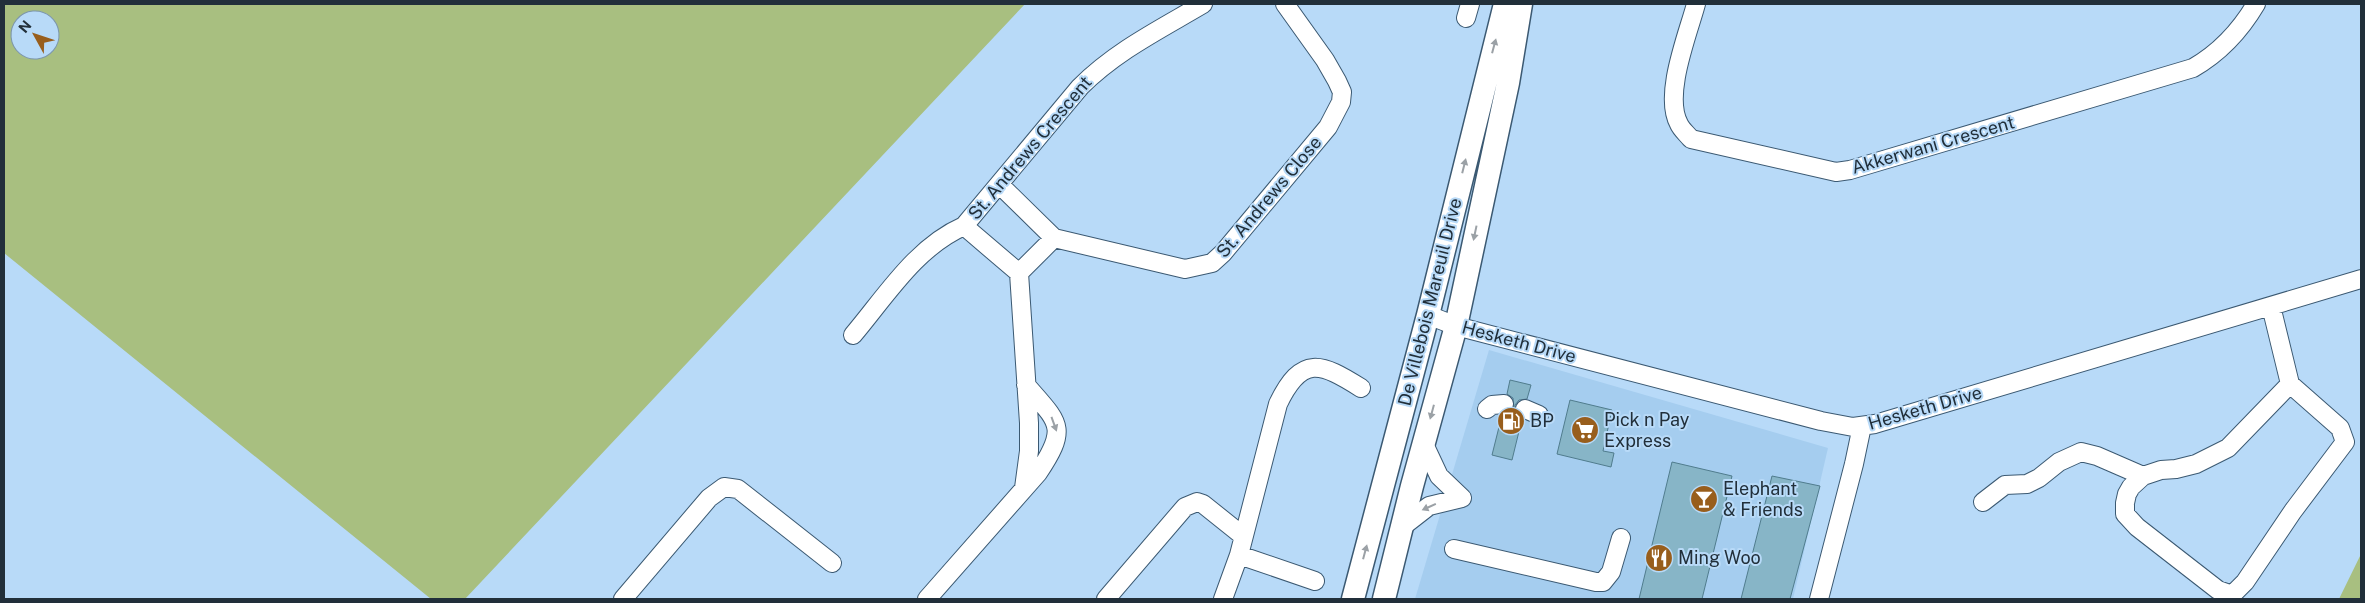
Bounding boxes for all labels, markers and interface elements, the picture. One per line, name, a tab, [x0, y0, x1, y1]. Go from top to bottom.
north arrow	[10, 10, 60, 60]
text: N	[15, 17, 35, 36]
one-way arrow	[1490, 38, 1498, 53]
street label: St. Andrews Crescent	[963, 72, 1096, 224]
street label: Akkerwani Crescent	[1849, 111, 2017, 178]
street label: St. Andrews Close	[1212, 132, 1326, 262]
one-way arrow	[1460, 158, 1468, 173]
street label: De Villebois Mareuil Drive	[1394, 196, 1466, 408]
one-way arrow	[1471, 226, 1479, 242]
street label: Hesketh Drive	[1460, 316, 1578, 367]
street label: Hesketh Drive	[1866, 381, 1984, 434]
one-way arrow	[1428, 405, 1436, 420]
fuel station icon: BP	[1496, 406, 1526, 436]
place label: Pick n Pay Express	[1604, 409, 1690, 451]
place label: BP	[1530, 410, 1554, 431]
supermarket icon: Pick n Pay Express	[1570, 415, 1600, 445]
one-way arrow	[1050, 417, 1058, 432]
place label: Elephant & Friends	[1723, 478, 1803, 520]
bar icon: Elephant & Friends	[1689, 484, 1719, 514]
one-way arrow	[1422, 504, 1436, 512]
restaurant icon: Ming Woo	[1644, 543, 1674, 573]
one-way arrow	[1362, 545, 1370, 560]
place label: Ming Woo	[1678, 547, 1761, 568]

